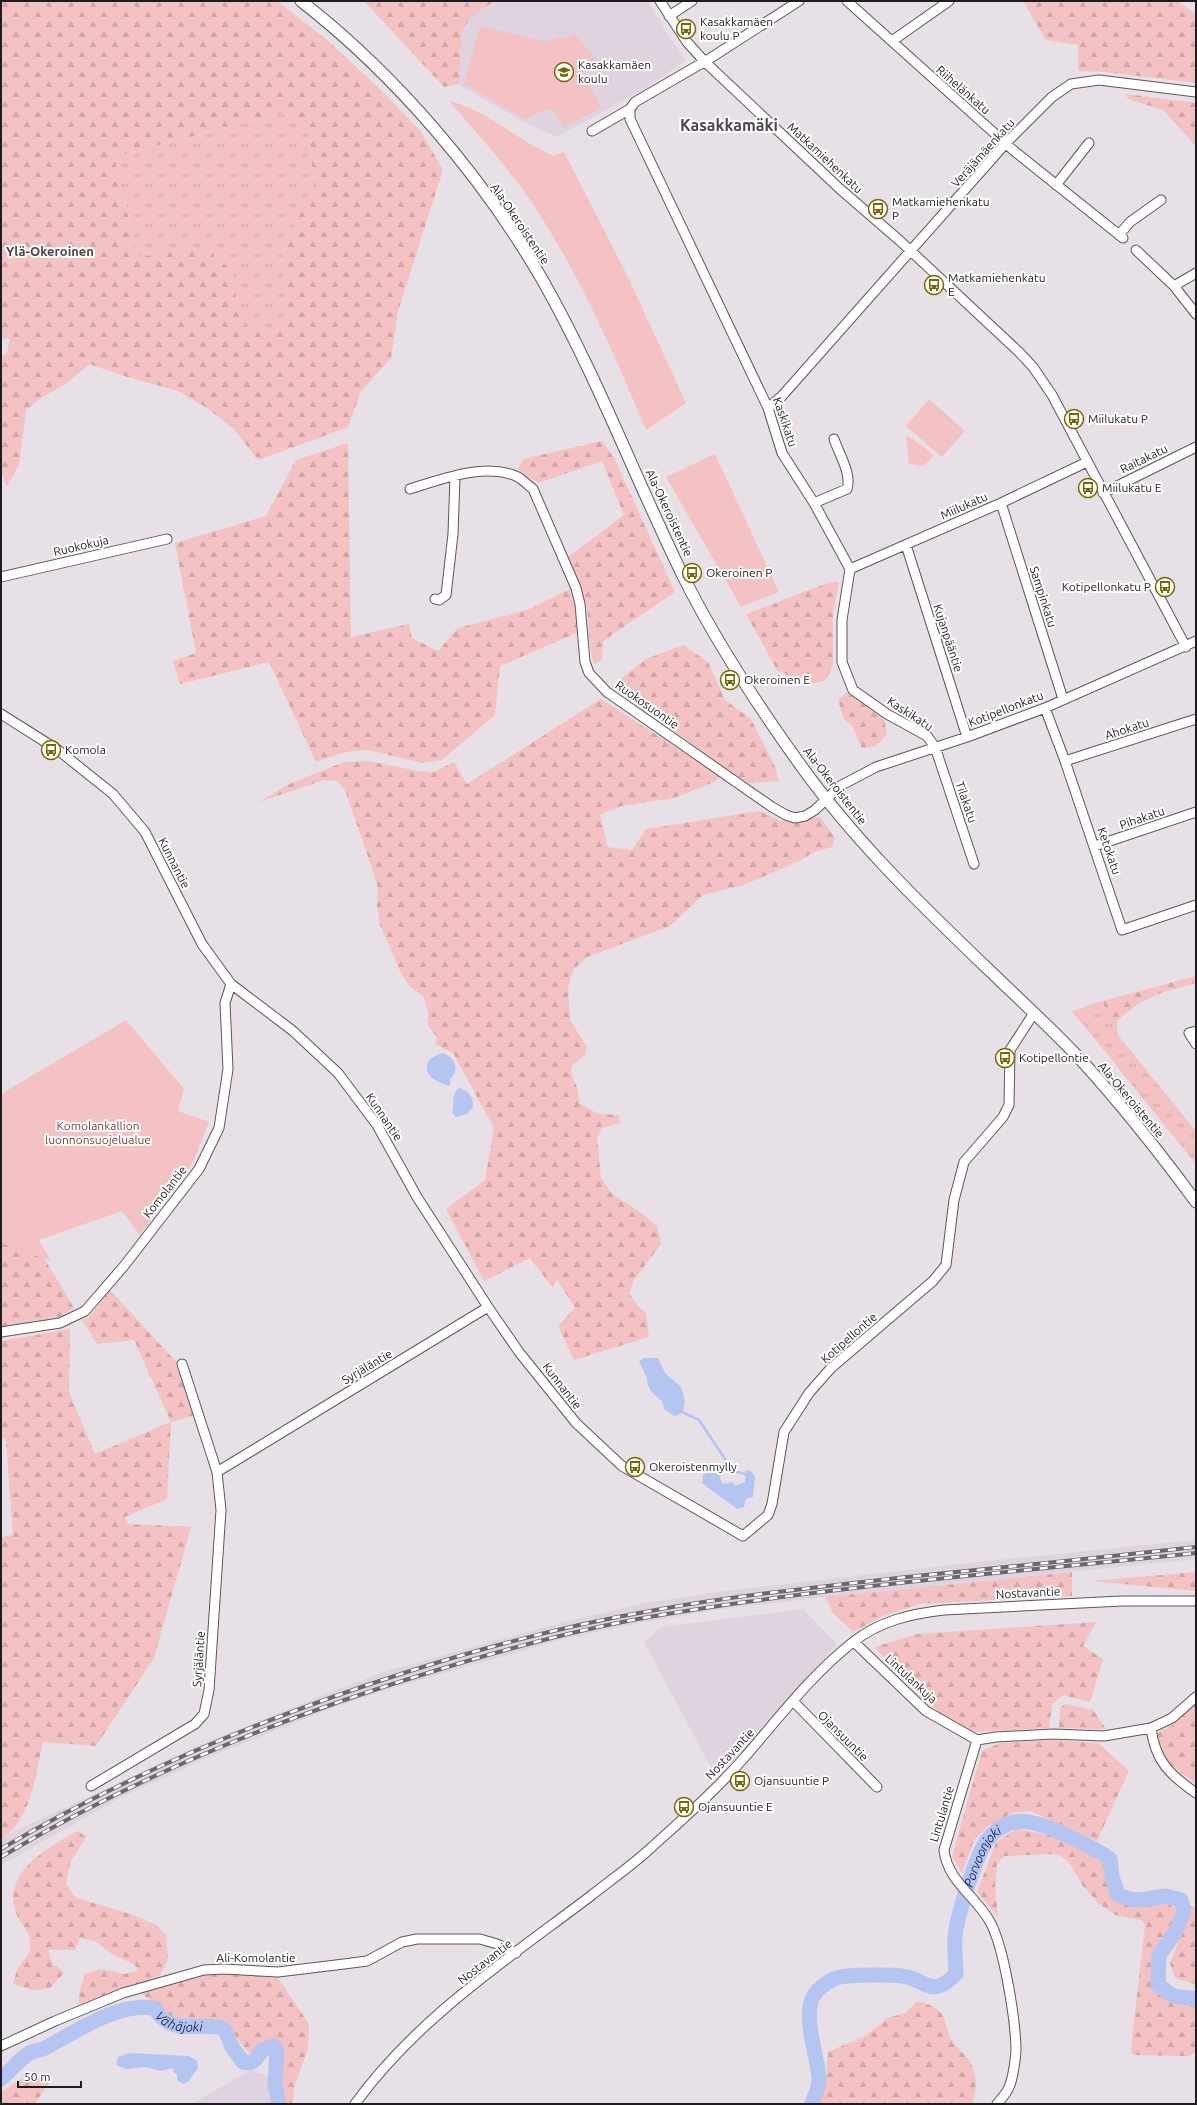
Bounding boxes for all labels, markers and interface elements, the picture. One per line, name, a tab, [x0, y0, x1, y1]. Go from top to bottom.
place label: Kasakkamäen koulu P	[700, 15, 773, 42]
bus stop icon: Kasakkamäen koulu P	[675, 18, 697, 40]
place label: Kasakkamäen koulu	[578, 58, 651, 85]
school or university icon: Kasakkamäen koulu	[553, 61, 575, 83]
street label: Riihelänkatu	[934, 63, 993, 116]
district label: Kasakkamäki	[680, 116, 778, 134]
street label: Veräjämäenkatu	[949, 116, 1017, 189]
street label: Matkamiehenkatu	[785, 120, 865, 196]
street label: Ala-Okeroistentie	[489, 181, 552, 267]
place label: Matkamiehenkatu P	[892, 195, 990, 222]
bus stop icon: Matkamiehenkatu P	[867, 198, 889, 220]
district label: Ylä-Okeroinen	[6, 244, 94, 258]
place label: Matkamiehenkatu E	[948, 271, 1046, 298]
bus stop icon: Matkamiehenkatu E	[923, 274, 945, 296]
street label: Kaskikatu	[771, 395, 800, 448]
bus stop icon: Miilukatu P	[1063, 408, 1085, 430]
place label: Miilukatu P	[1088, 412, 1148, 425]
street label: Raitakatu	[1118, 441, 1170, 476]
street label: Ala-Okeroistentie	[644, 467, 695, 558]
bus stop icon: Miilukatu E	[1077, 477, 1099, 499]
place label: Miilukatu E	[1102, 481, 1162, 494]
street label: Miilukatu	[938, 489, 989, 522]
street label: Ruokokuja	[52, 533, 110, 558]
bus stop icon: Okeroinen P	[681, 562, 703, 584]
street label: Sampinkatu	[1027, 565, 1059, 629]
place label: Okeroinen P	[706, 566, 773, 579]
bus stop icon: Kotipellonkatu P	[1154, 576, 1176, 598]
place label: Kotipellonkatu P	[1062, 580, 1151, 593]
street label: Kujanpääntie	[931, 602, 966, 673]
bus stop icon: Okeroinen E	[719, 669, 741, 691]
place label: Okeroinen E	[744, 673, 810, 686]
street label: Ruokosuontie	[613, 678, 681, 731]
street label: Kotipellonkatu	[966, 688, 1045, 729]
street label: Kaskikatu	[885, 694, 935, 733]
street label: Ahokatu	[1103, 715, 1150, 742]
bus stop icon: Komola	[40, 739, 62, 761]
place label: Komola	[65, 743, 106, 756]
street label: Ala-Okeroistentie	[801, 744, 870, 827]
street label: Tilakatu	[953, 779, 980, 824]
street label: Pihakatu	[1118, 804, 1166, 831]
street label: Ketokatu	[1095, 825, 1124, 876]
street label: Kunnantie	[156, 835, 193, 890]
bus stop icon: Kotipellontie	[994, 1047, 1016, 1069]
place label: Kotipellontie	[1019, 1051, 1089, 1064]
street label: Ala-Okeroistentie	[1096, 1059, 1167, 1140]
street label: Kunnantie	[364, 1090, 405, 1143]
park label: Komolankallion luonnonsuojelualue	[45, 1119, 151, 1146]
street label: Komolantie	[140, 1163, 189, 1220]
street label: Kotipellontie	[818, 1310, 879, 1365]
street label: Syrjäläntie	[339, 1347, 394, 1387]
street label: Kunnantie	[540, 1360, 584, 1411]
bus stop icon: Okeroistenmylly	[624, 1456, 646, 1478]
place label: Okeroistenmylly	[649, 1460, 737, 1473]
street label: Nostavantie	[995, 1584, 1061, 1601]
street label: Syrjäläntie	[190, 1631, 207, 1687]
street label: Lintulankuja	[883, 1652, 940, 1706]
street label: Ojansuuntie	[816, 1708, 871, 1763]
street label: Nostavantie	[703, 1726, 756, 1782]
bus stop icon: Ojansuuntie P	[729, 1770, 751, 1792]
place label: Ojansuuntie P	[754, 1774, 829, 1787]
street label: Lintulantie	[927, 1784, 956, 1843]
bus stop icon: Ojansuuntie E	[673, 1796, 695, 1818]
place label: Ojansuuntie E	[698, 1800, 773, 1813]
water label: Porvoonjoki	[961, 1822, 1004, 1889]
street label: Nostavantie	[455, 1937, 514, 1987]
street label: Ali-Komolantie	[216, 1951, 296, 1964]
water label: Vähäjoki	[153, 2008, 204, 2034]
scale bar	[18, 2063, 81, 2089]
text: 50 m	[24, 2070, 51, 2083]

